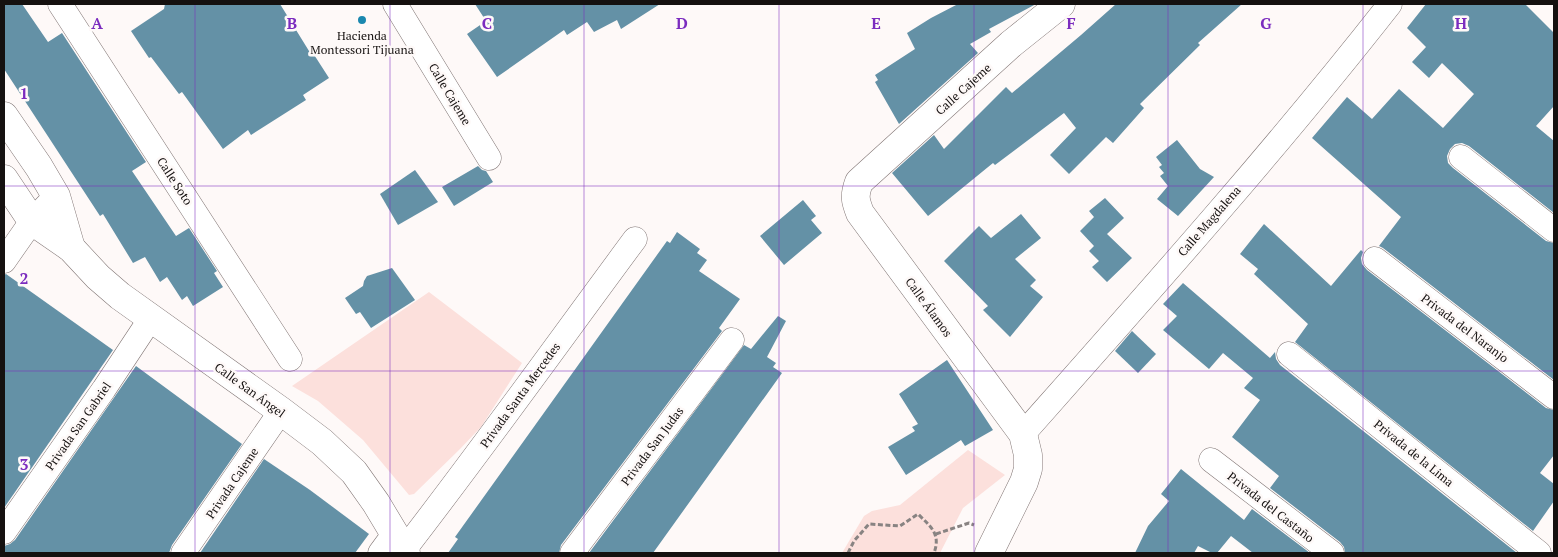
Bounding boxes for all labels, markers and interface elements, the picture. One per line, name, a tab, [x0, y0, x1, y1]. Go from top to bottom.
text: A	[91, 12, 103, 34]
text: B	[287, 12, 297, 34]
text: C	[482, 12, 492, 34]
text: D	[676, 12, 688, 34]
text: E	[871, 12, 881, 34]
text: F	[1066, 12, 1076, 34]
text: G	[1260, 12, 1272, 34]
text: H	[1455, 12, 1467, 34]
marker: Hacienda Montessori Tijuana	[356, 14, 368, 26]
place label: Hacienda Montessori Tijuana	[310, 28, 414, 57]
street label: Calle Cajeme	[426, 60, 474, 128]
street label: Calle Cajeme	[932, 60, 994, 118]
text: 1	[19, 82, 29, 104]
street label: Calle Soto	[154, 154, 196, 208]
street label: Calle Magdalena	[1174, 183, 1244, 259]
text: 2	[19, 267, 29, 289]
street label: Calle Álamos	[902, 274, 956, 340]
street label: Privada del Naranjo	[1419, 290, 1512, 366]
street label: Privada Santa Mercedes	[477, 339, 563, 451]
street label: Calle San Ángel	[212, 359, 289, 421]
street label: Privada San Gabriel	[42, 379, 114, 473]
street label: Privada San Judas	[618, 404, 686, 488]
street label: Privada de la Lima	[1371, 416, 1457, 490]
street label: Privada Cajeme	[203, 444, 261, 522]
text: 3	[19, 453, 29, 475]
street label: Privada del Castaño	[1225, 469, 1318, 546]

